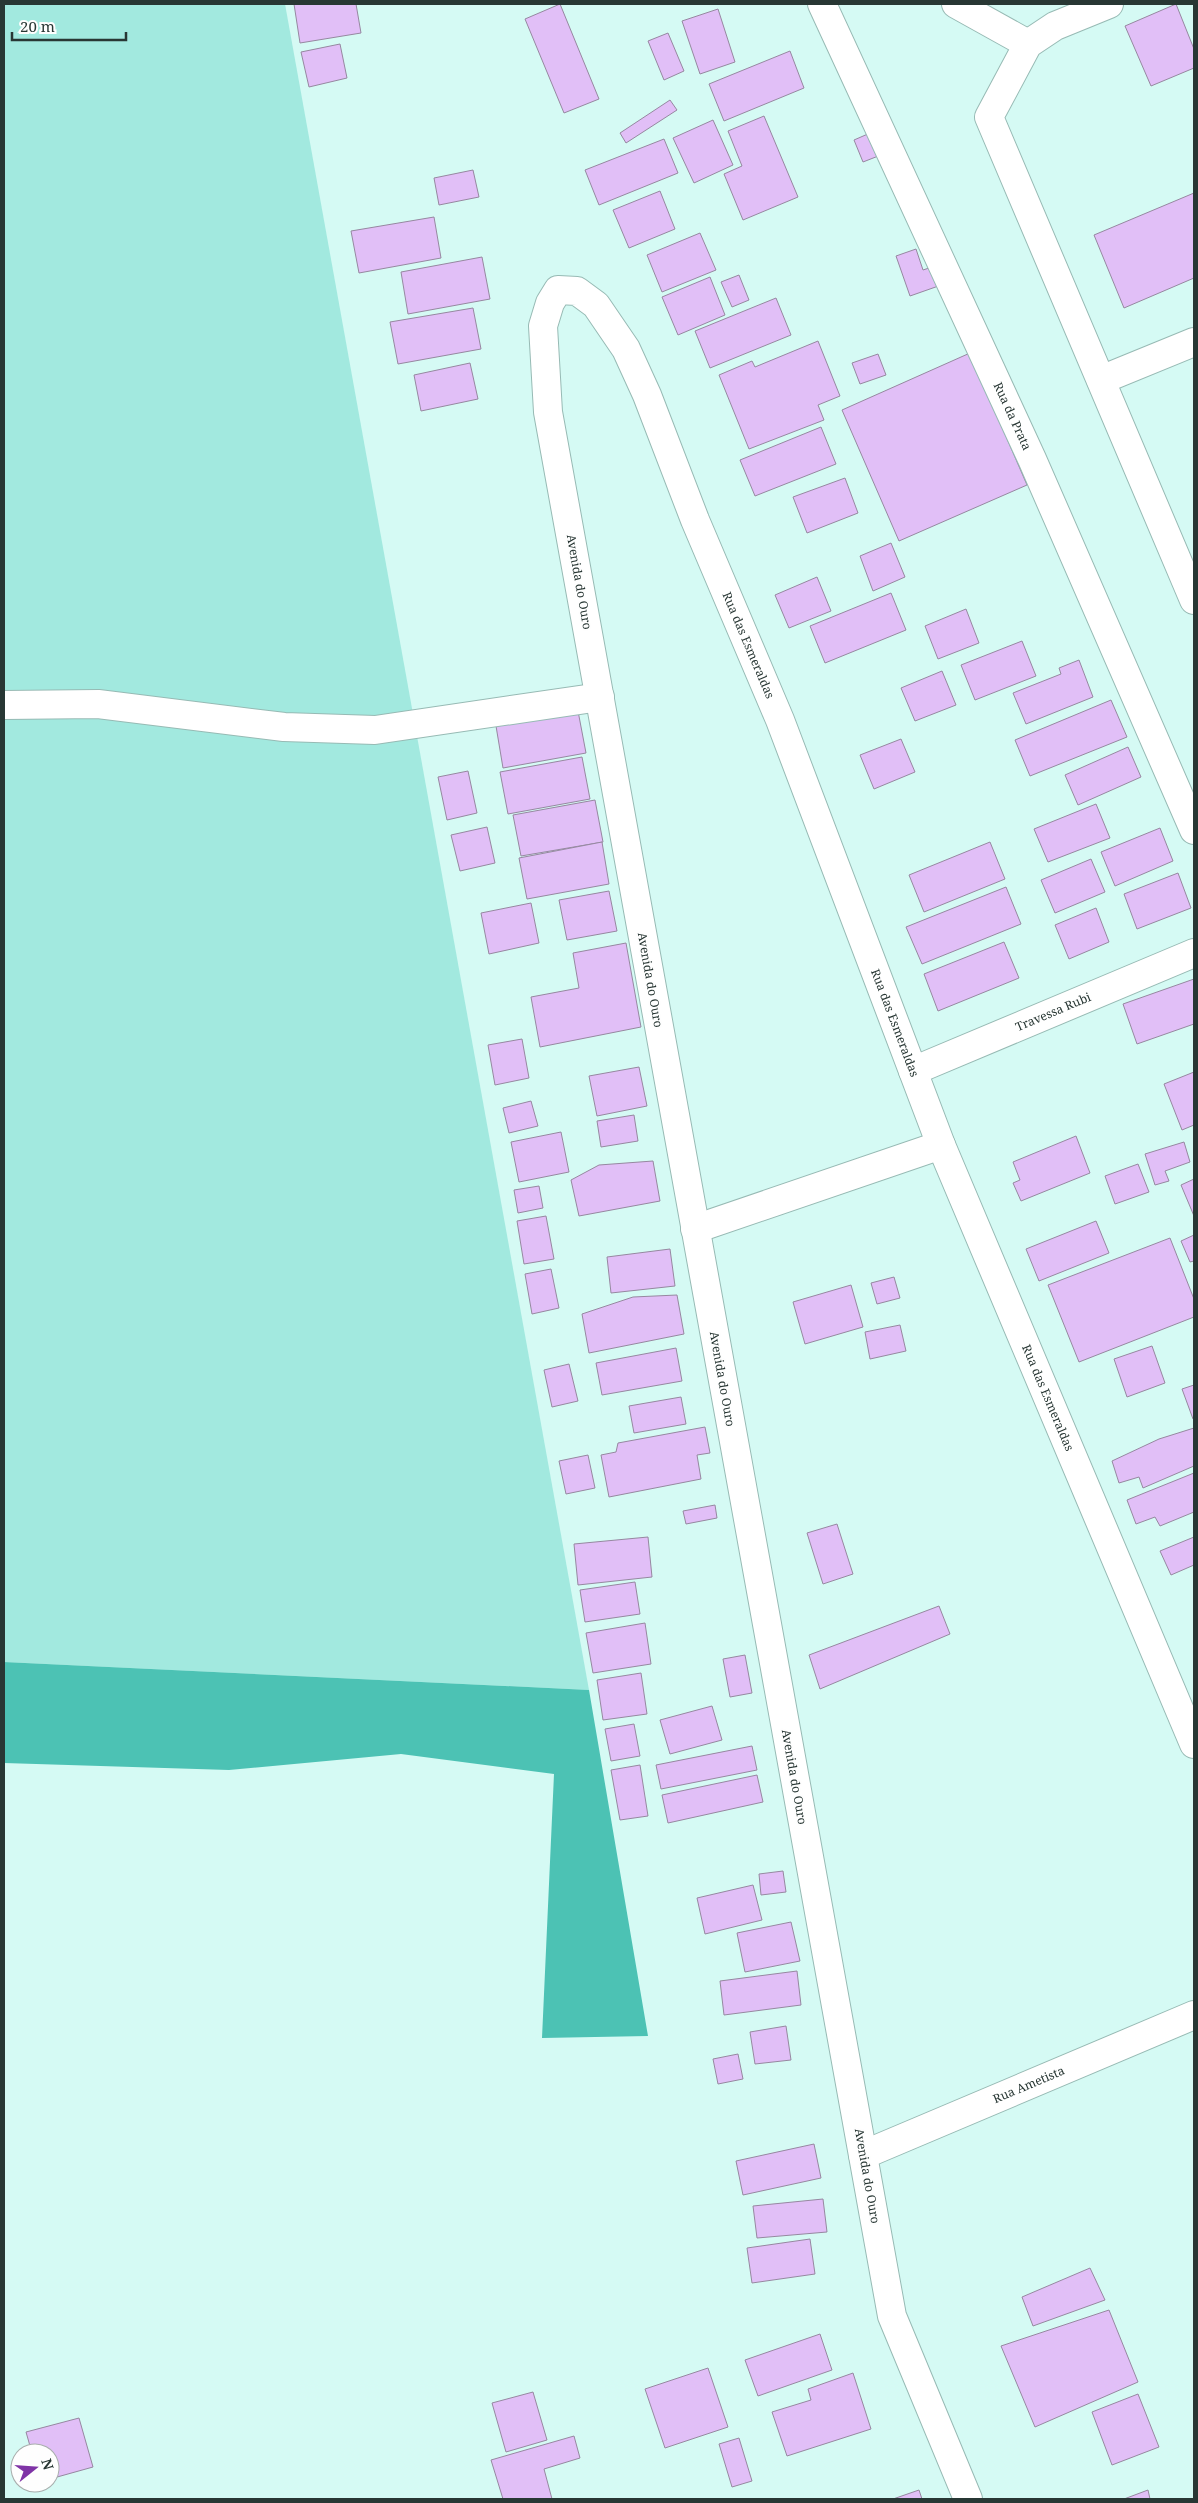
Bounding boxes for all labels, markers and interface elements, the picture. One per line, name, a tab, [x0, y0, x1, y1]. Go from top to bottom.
scale bar	[12, 10, 126, 42]
text: 20 m	[20, 16, 55, 36]
street label: Rua da Prata	[990, 379, 1036, 453]
street label: Avenida do Ouro	[563, 533, 596, 631]
street label: Rua das Esmeraldas	[719, 589, 779, 701]
street label: Avenida do Ouro	[634, 931, 667, 1029]
street label: Rua das Esmeraldas	[867, 966, 923, 1079]
street label: Travessa Rubi	[1013, 988, 1093, 1035]
street label: Avenida do Ouro	[706, 1330, 739, 1428]
street label: Rua das Esmeraldas	[1018, 1342, 1078, 1454]
street label: Avenida do Ouro	[778, 1728, 811, 1826]
street label: Rua Ametista	[990, 2062, 1067, 2107]
street label: Avenida do Ouro	[851, 2127, 884, 2225]
north arrow	[10, 2443, 60, 2493]
text: N	[37, 2456, 59, 2472]

